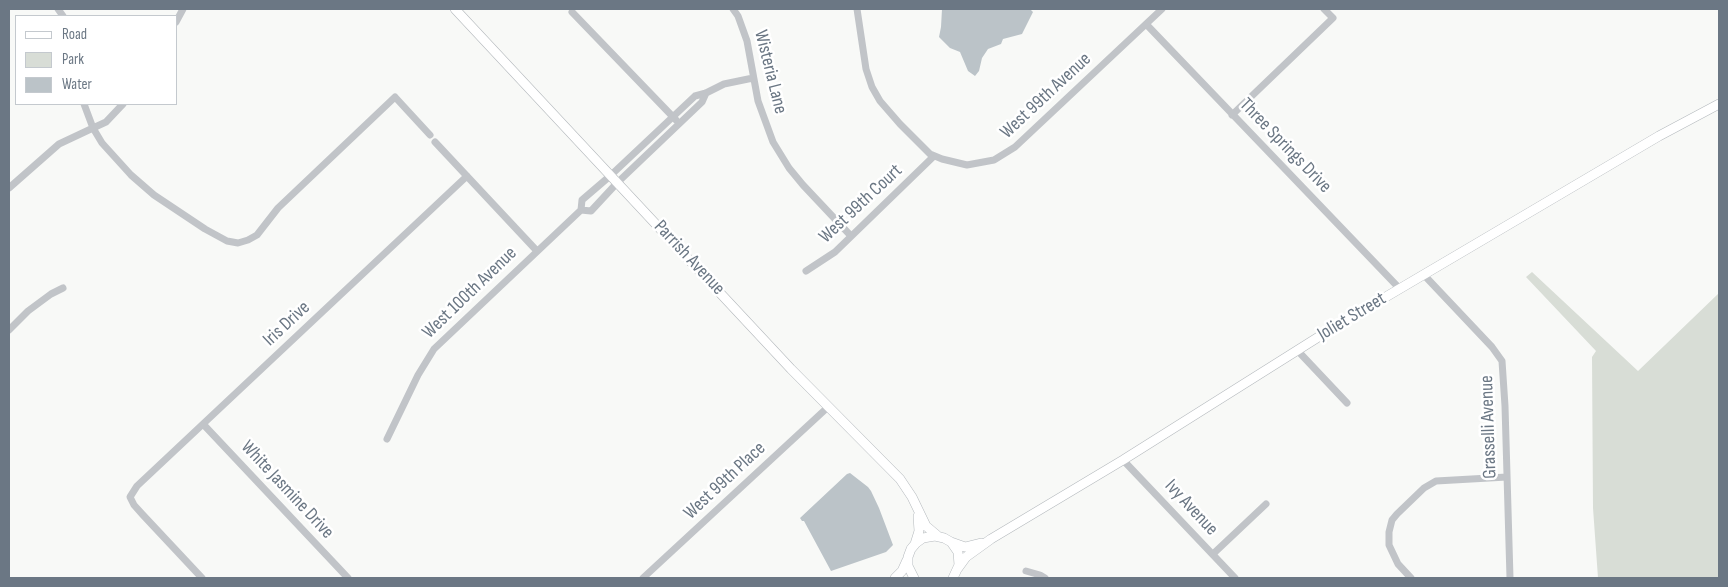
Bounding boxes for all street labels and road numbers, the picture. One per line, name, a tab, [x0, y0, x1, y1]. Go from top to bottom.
street label: Wisteria Lane	[749, 28, 791, 116]
street label: West 99th Avenue	[996, 48, 1096, 144]
street label: Three Springs Drive	[1234, 94, 1336, 198]
street label: West 99th Court	[815, 160, 907, 248]
street label: Parrish Avenue	[649, 216, 729, 300]
street label: West 100th Avenue	[418, 242, 522, 344]
street label: Joliet Street	[1314, 288, 1390, 346]
street label: Iris Drive	[259, 297, 315, 351]
street label: Grasselli Avenue	[1476, 375, 1502, 479]
street label: White Jasmine Drive	[236, 436, 338, 544]
street label: West 99th Place	[679, 437, 771, 525]
street label: Ivy Avenue	[1159, 475, 1223, 541]

